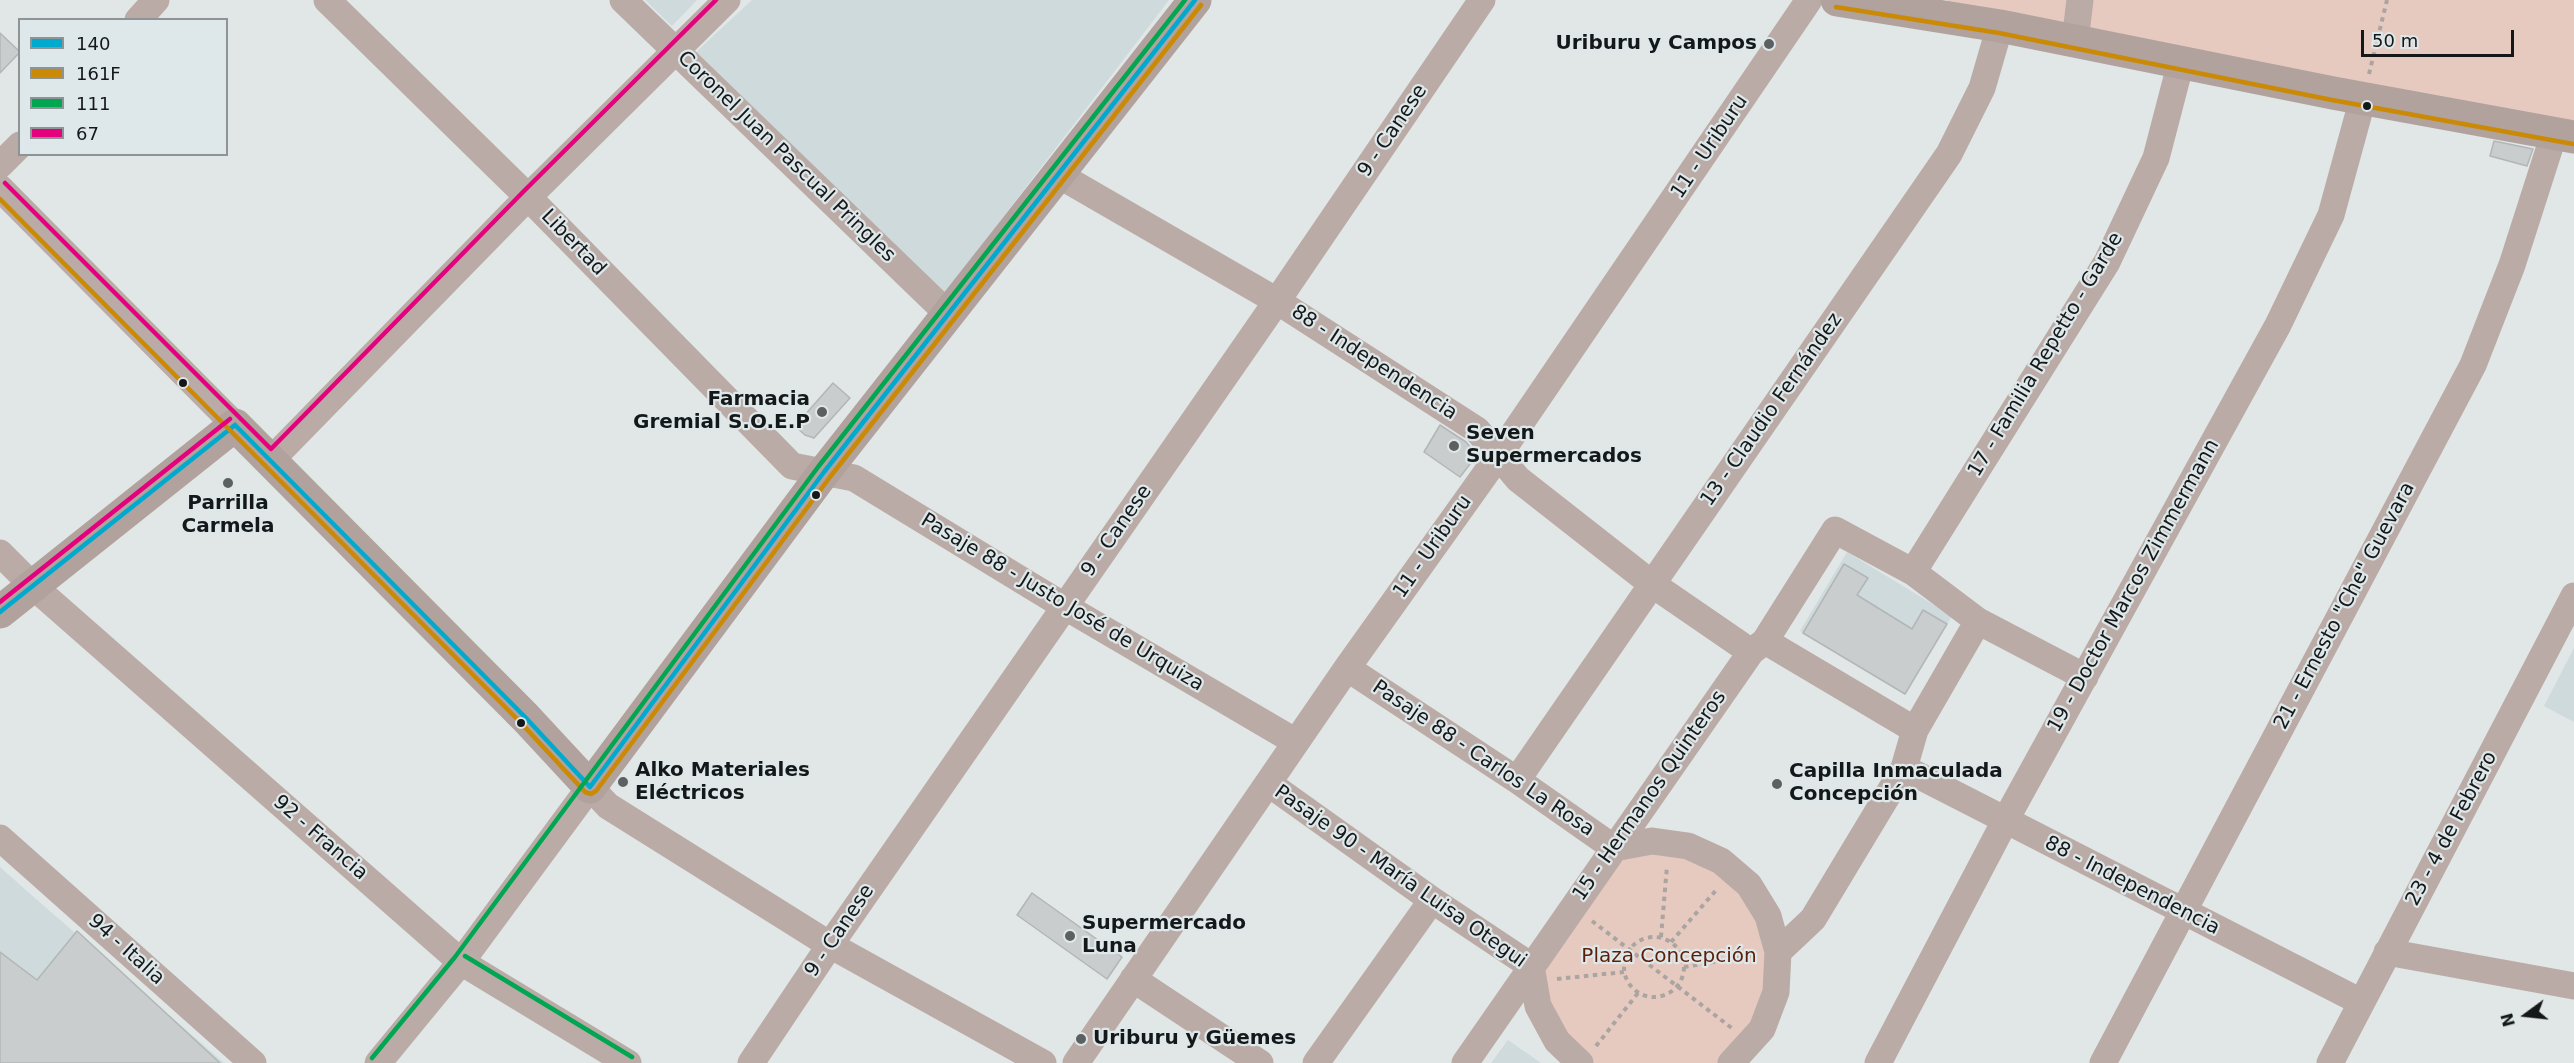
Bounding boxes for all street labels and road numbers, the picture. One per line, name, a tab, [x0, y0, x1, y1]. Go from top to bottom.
street label: Coronel Juan Pascual Pringles	[672, 46, 900, 268]
street label: 9 - Canese	[1353, 80, 1433, 182]
street label: 11 - Uriburu	[1666, 91, 1754, 203]
street label: Libertad	[536, 205, 610, 281]
street label: 17 - Familia Repetto - Garde	[1963, 228, 2129, 482]
street label: 88 - Independencia	[1286, 300, 1462, 426]
street label: 13 - Claudio Fernández	[1696, 309, 1848, 511]
street label: 19 - Doctor Marcos Zimmermann	[2043, 435, 2225, 737]
street label: 21 - Ernesto "Che" Guevara	[2270, 478, 2420, 734]
street label: 9 - Canese	[1077, 480, 1157, 582]
street label: 11 - Uriburu	[1389, 491, 1477, 603]
street label: Pasaje 88 - Justo José de Urquiza	[916, 509, 1208, 697]
street label: Pasaje 88 - Carlos La Rosa	[1368, 676, 1598, 842]
street label: 15 - Hermanos Quinteros	[1568, 686, 1732, 906]
street label: 23 - 4 de Febrero	[2401, 748, 2503, 910]
street label: Pasaje 90 - María Luisa Otegui	[1269, 780, 1531, 974]
street label: 92 - Francia	[268, 790, 372, 886]
street label: 88 - Independencia	[2041, 831, 2223, 941]
street label: 9 - Canese	[800, 880, 880, 982]
street label: 94 - Italia	[83, 909, 169, 991]

